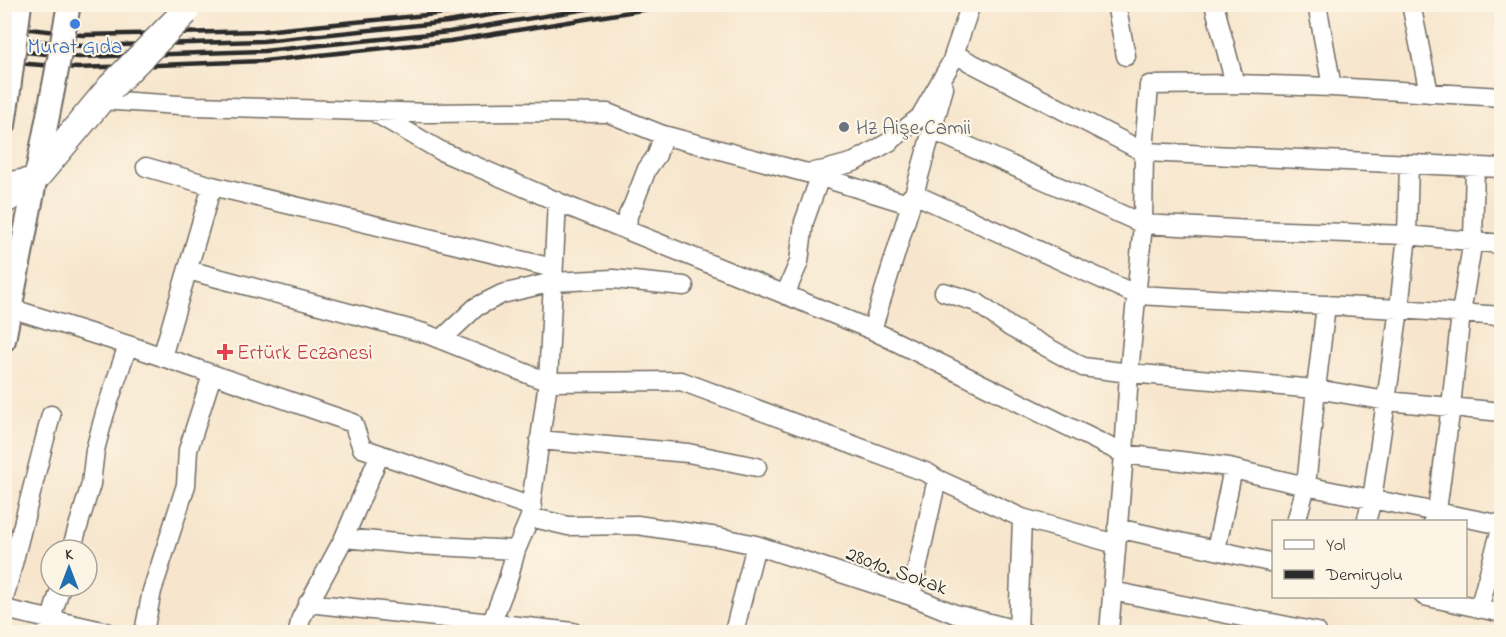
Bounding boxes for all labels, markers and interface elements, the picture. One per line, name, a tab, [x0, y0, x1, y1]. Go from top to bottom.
marker: Murat Gıda	[68, 17, 82, 31]
place label: Murat Gıda	[28, 33, 122, 63]
place label: Hz Aişe Camii	[856, 114, 971, 144]
marker: Hz Aişe Camii	[837, 120, 851, 134]
place label: Ertürk Eczanesi	[237, 339, 373, 369]
marker: Ertürk Eczanesi	[218, 345, 232, 359]
legend	[1272, 520, 1467, 598]
text: Yol	[1326, 533, 1346, 559]
north arrow	[39, 538, 99, 598]
street label: 28010. Sokak	[841, 540, 952, 604]
text: K	[65, 543, 74, 567]
text: Demiryolu	[1325, 563, 1403, 589]

